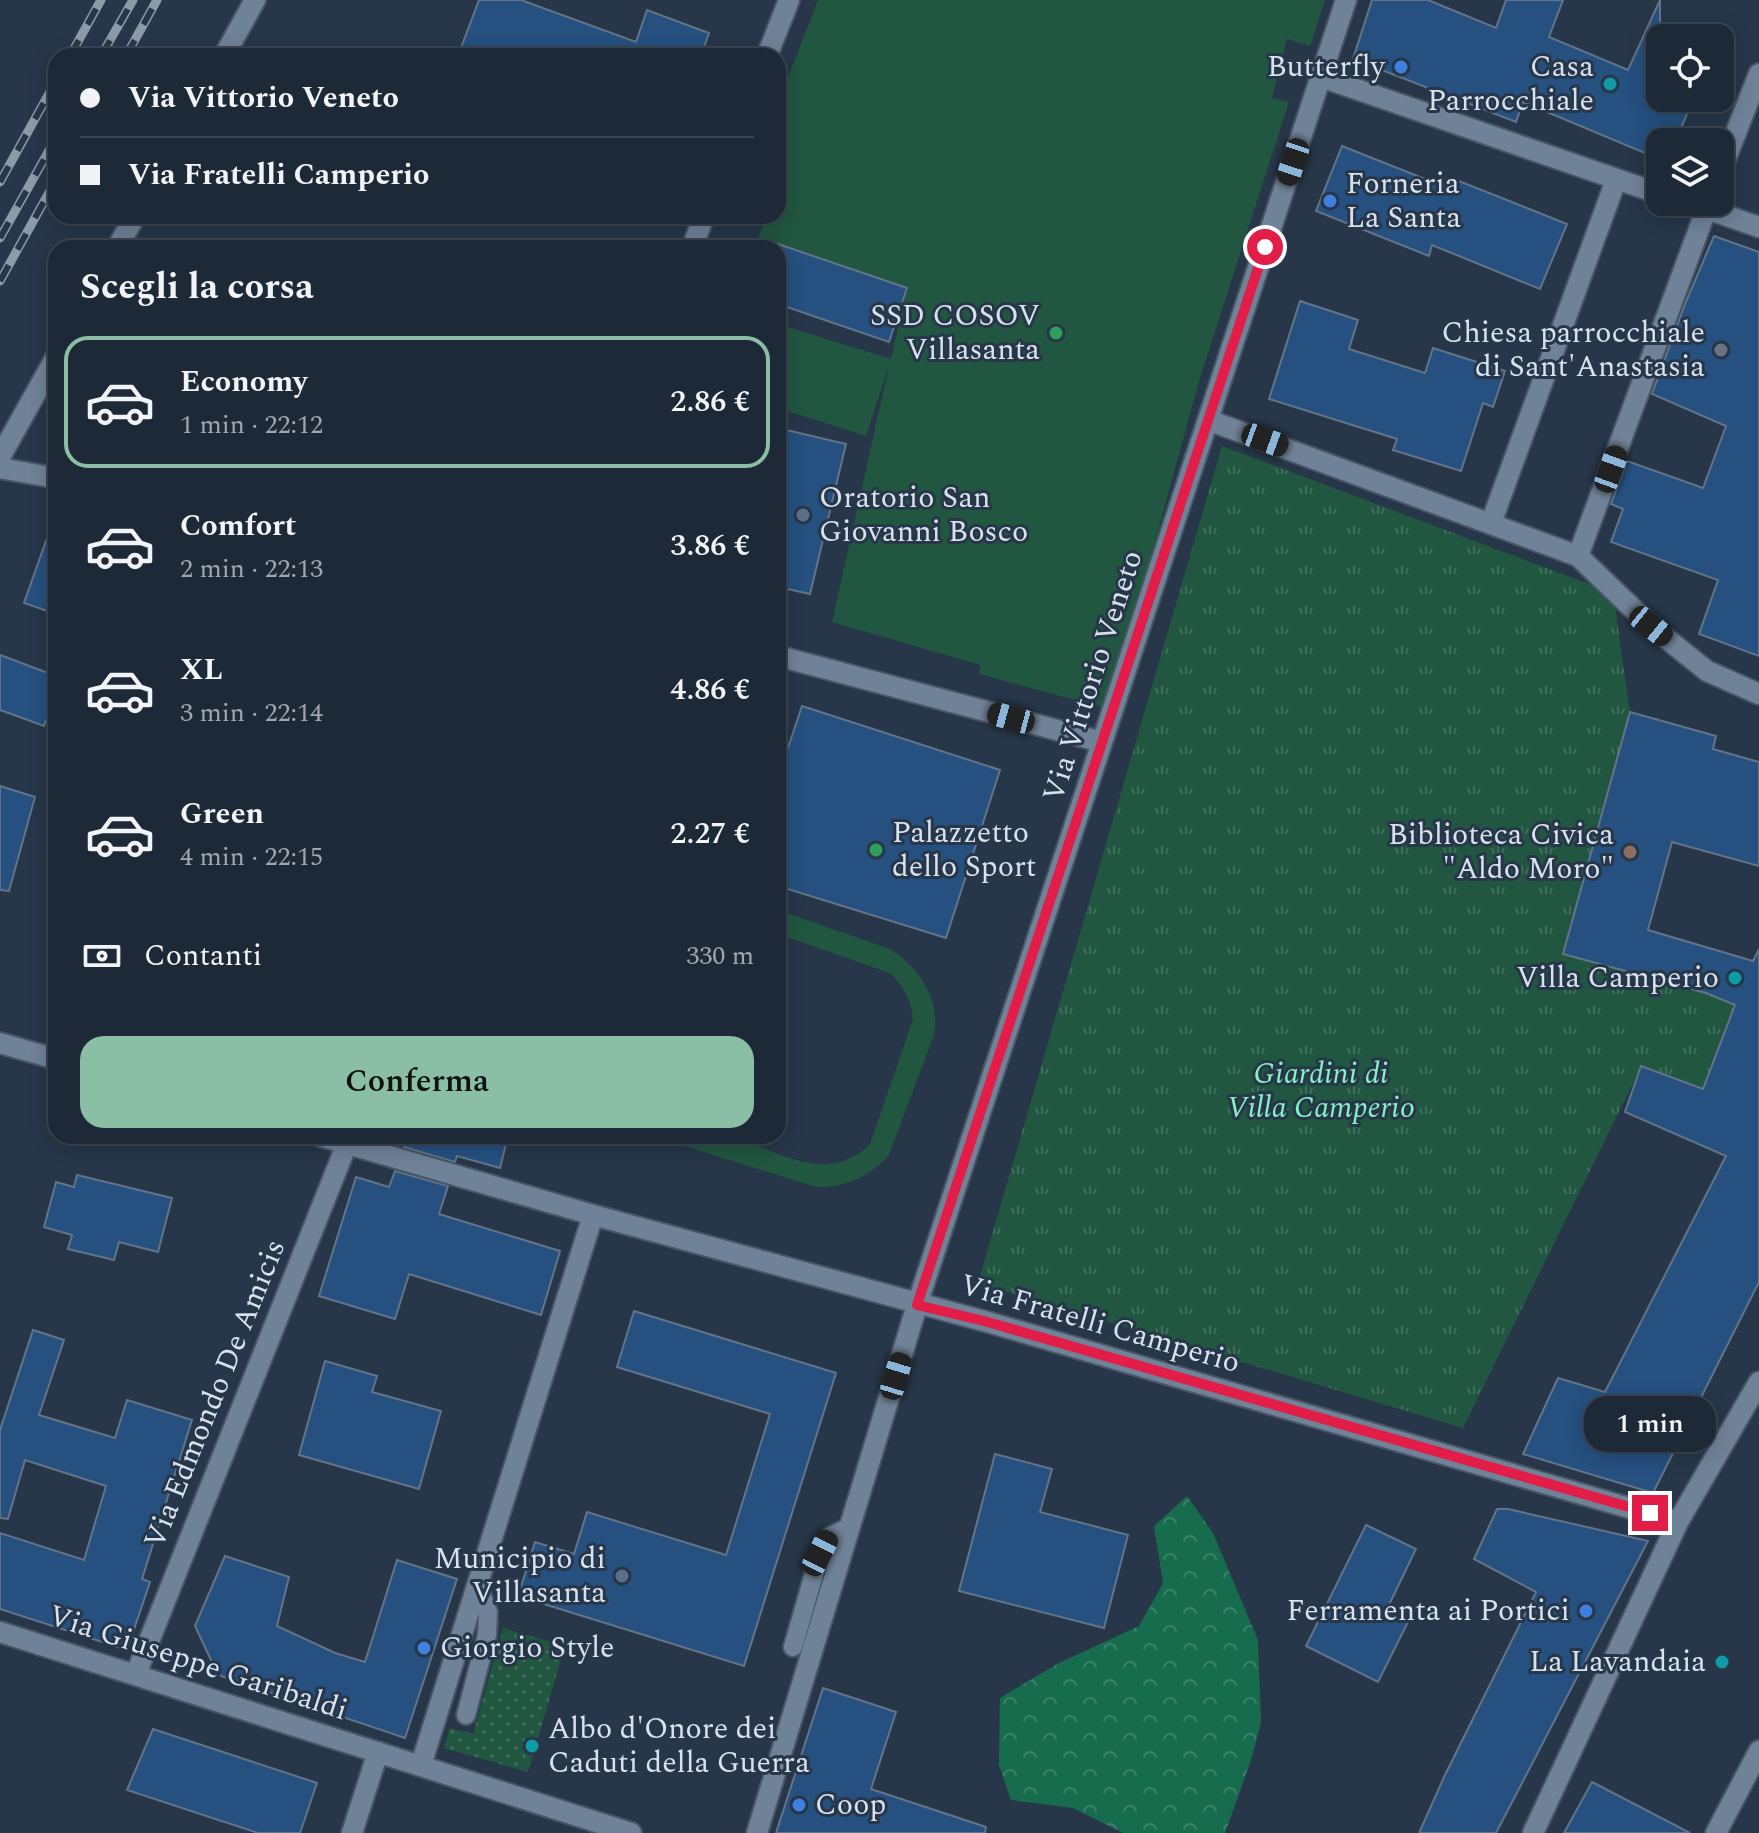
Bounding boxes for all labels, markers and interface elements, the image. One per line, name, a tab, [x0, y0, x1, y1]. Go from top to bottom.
map controls	[1646, 24, 1734, 216]
button: locate	[1646, 24, 1734, 112]
place label: Butterfly	[1267, 44, 1387, 90]
place label: Casa Parrocchiale	[1427, 44, 1594, 124]
marker: Butterfly	[1392, 58, 1410, 76]
text: Via Vittorio Veneto	[128, 75, 399, 121]
marker: Casa Parrocchiale	[1601, 75, 1619, 93]
button: layers	[1646, 128, 1734, 216]
car	[1274, 135, 1312, 189]
text: Via Fratelli Camperio	[128, 152, 429, 198]
place label: Forneria La Santa	[1346, 161, 1461, 241]
marker: Forneria La Santa	[1321, 192, 1339, 210]
route start	[1247, 229, 1283, 265]
text: Scegli la corsa	[80, 260, 314, 315]
place label: SSD COSOV Villasanta	[870, 293, 1040, 373]
place label: Chiesa parrocchiale di Sant'Anastasia	[1442, 310, 1705, 390]
marker: SSD COSOV Villasanta	[1047, 324, 1065, 342]
marker: Chiesa parrocchiale di Sant'Anastasia	[1712, 341, 1730, 359]
text: Economy	[180, 359, 307, 405]
icon: car	[84, 366, 156, 438]
text: 2.86 €	[670, 379, 750, 425]
text: 1 min · 22:12	[180, 405, 323, 445]
car	[1238, 421, 1292, 459]
car	[1592, 442, 1630, 496]
place label: Oratorio San Giovanni Bosco	[819, 475, 1028, 555]
text: Comfort	[180, 503, 296, 549]
marker: Oratorio San Giovanni Bosco	[794, 506, 812, 524]
icon: car	[84, 510, 156, 582]
text: 3.86 €	[670, 523, 750, 569]
street label: Via Vittorio Veneto	[1031, 544, 1155, 808]
text: 2 min · 22:13	[180, 549, 323, 589]
car	[1625, 602, 1677, 650]
text: XL	[180, 647, 223, 693]
icon: car	[84, 654, 156, 726]
text: 4.86 €	[670, 667, 750, 713]
text: 3 min · 22:14	[180, 693, 323, 733]
car	[985, 700, 1037, 736]
text: Green	[180, 791, 264, 837]
icon: car	[84, 798, 156, 870]
place label: Palazzetto dello Sport	[892, 810, 1036, 890]
text: 2.27 €	[670, 811, 750, 857]
place label: Biblioteca Civica "Aldo Moro"	[1388, 812, 1614, 892]
text: 4 min · 22:15	[180, 837, 323, 877]
marker: Palazzetto dello Sport	[867, 841, 885, 859]
marker: Biblioteca Civica "Aldo Moro"	[1621, 843, 1639, 861]
text: Contanti	[144, 933, 262, 979]
icon: cash	[80, 934, 124, 978]
text: 330 m	[686, 936, 754, 976]
place label: Villa Camperio	[1516, 955, 1719, 1001]
marker: Villa Camperio	[1726, 969, 1744, 987]
button: Conferma	[80, 1036, 754, 1128]
park label: Giardini di Villa Camperio	[1227, 1051, 1415, 1131]
street label: Via Edmondo De Amicis	[132, 1233, 298, 1555]
street label: Via Fratelli Camperio	[955, 1262, 1245, 1386]
car	[878, 1350, 914, 1402]
callout: 1 min	[1584, 1397, 1716, 1453]
text: 1 min	[1616, 1404, 1684, 1444]
route end	[1632, 1495, 1668, 1531]
car	[798, 1526, 842, 1580]
place label: Municipio di Villasanta	[434, 1536, 606, 1616]
marker: Municipio di Villasanta	[613, 1567, 631, 1585]
place label: Ferramenta ai Portici	[1287, 1588, 1570, 1634]
street label: Via Giuseppe Garibaldi	[42, 1593, 354, 1733]
marker: Ferramenta ai Portici	[1577, 1602, 1595, 1620]
place label: Giorgio Style	[440, 1625, 615, 1671]
marker: Giorgio Style	[415, 1639, 433, 1657]
place label: La Lavandaia	[1529, 1639, 1706, 1685]
marker: La Lavandaia	[1713, 1653, 1731, 1671]
place label: Albo d'Onore dei Caduti della Guerra	[548, 1706, 810, 1786]
marker: Albo d'Onore dei Caduti della Guerra	[523, 1737, 541, 1755]
place label: Coop	[815, 1782, 886, 1828]
marker: Coop	[790, 1796, 808, 1814]

